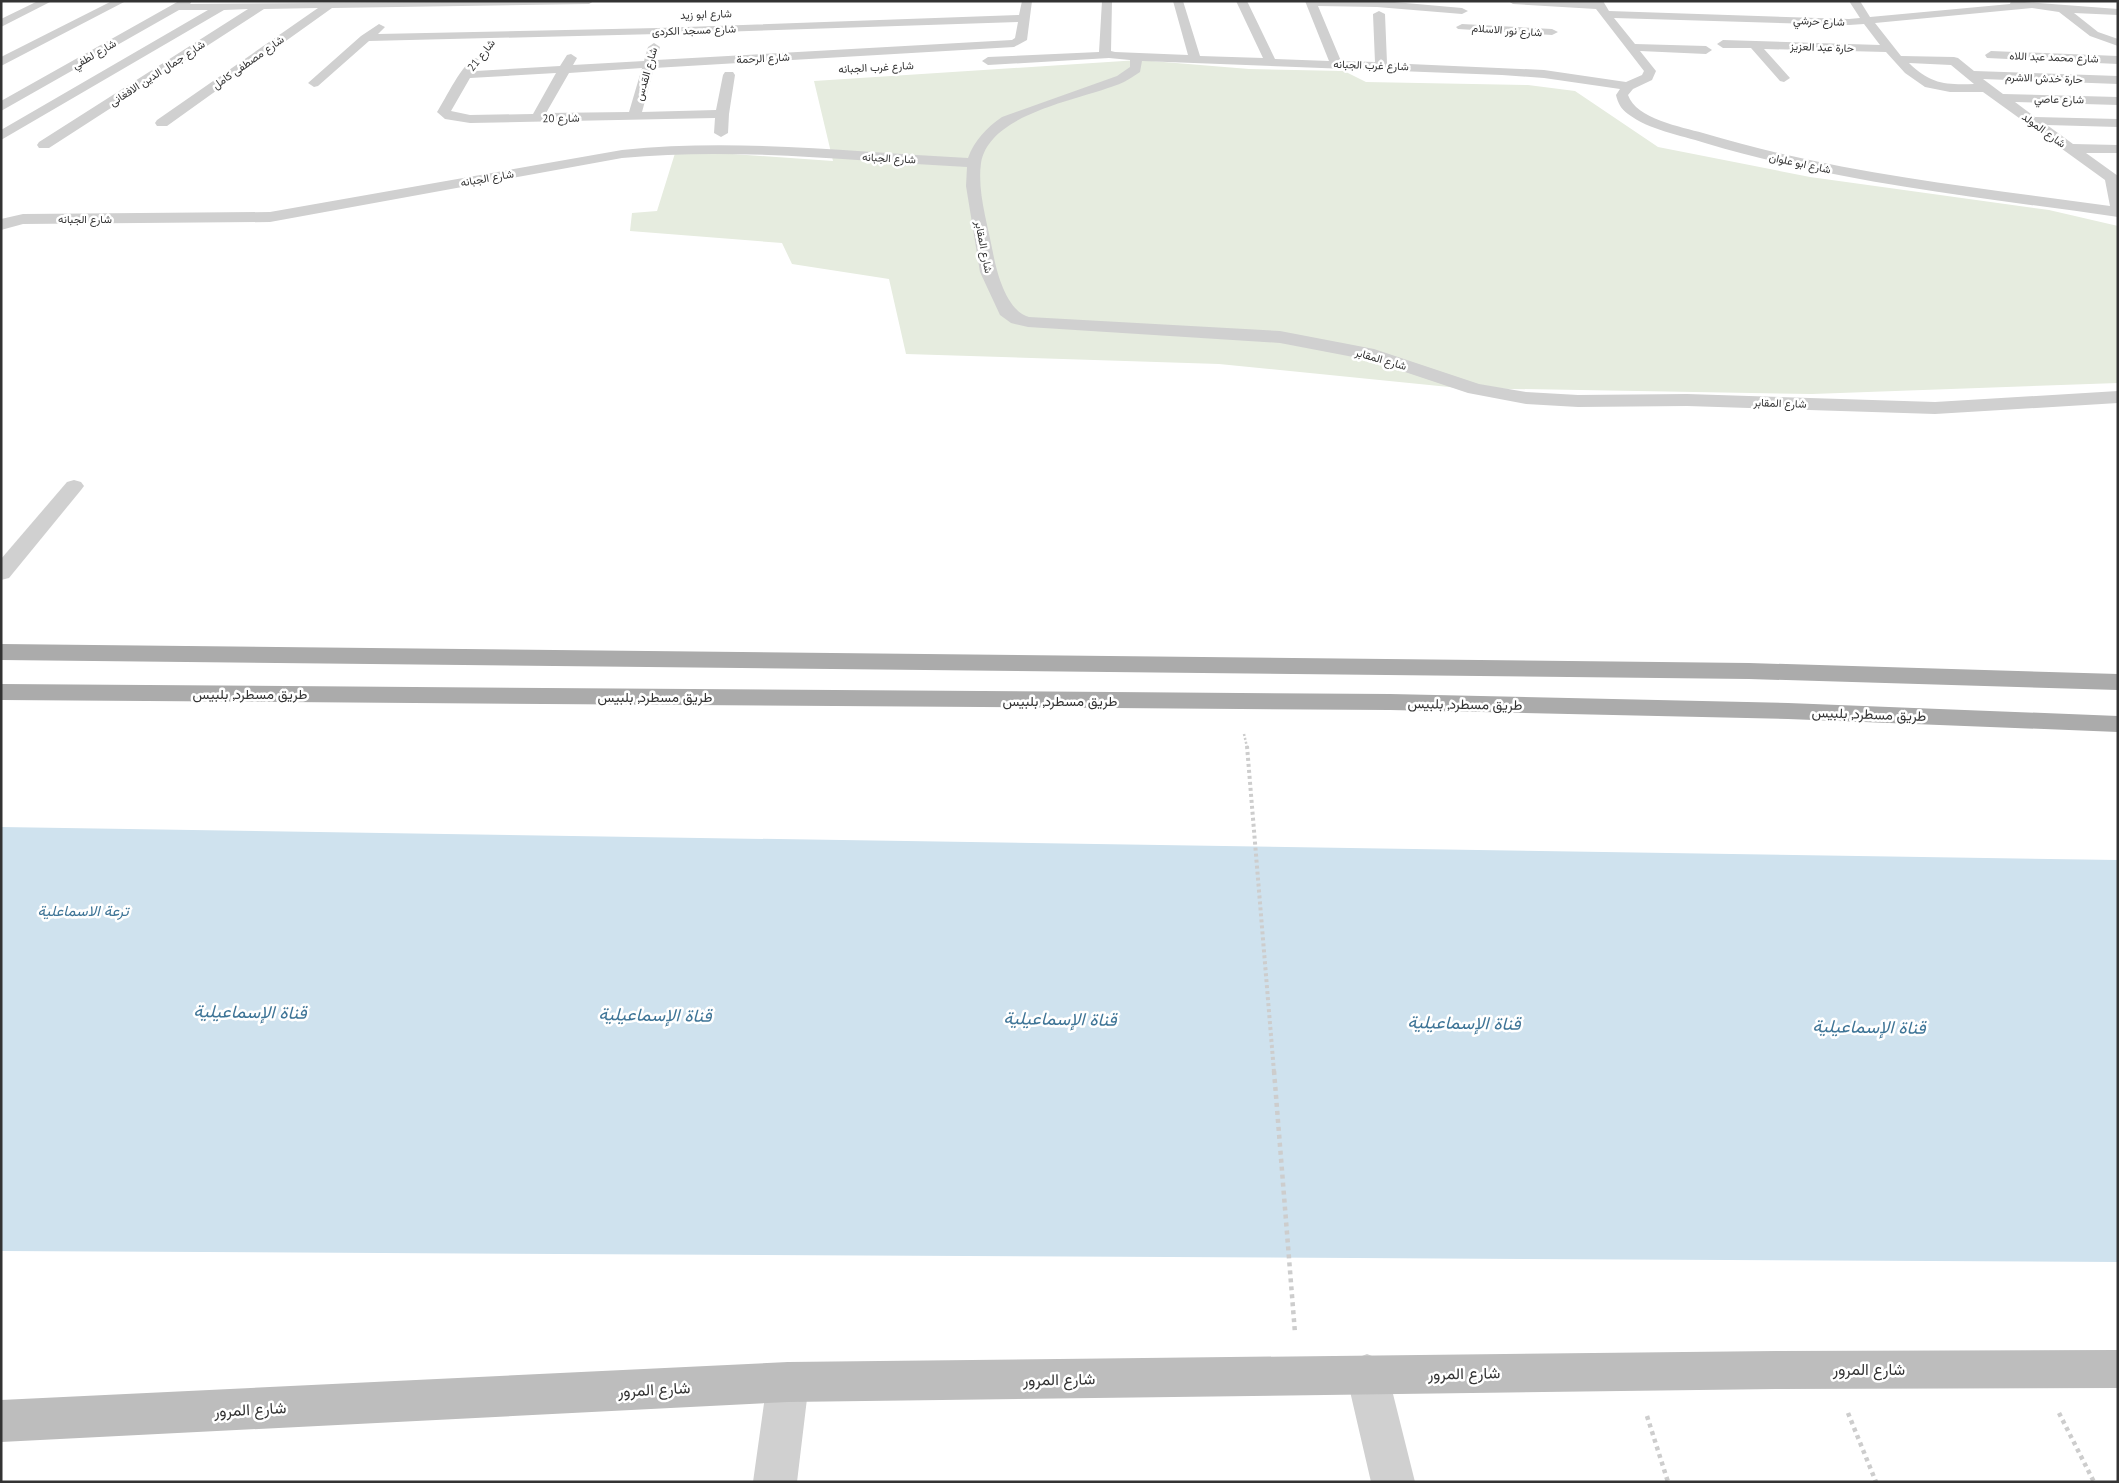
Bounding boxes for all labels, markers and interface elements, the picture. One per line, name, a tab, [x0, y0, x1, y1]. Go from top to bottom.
street label: شارع ابو زيد	[680, 6, 732, 23]
street label: شارع حرشي	[1793, 13, 1845, 32]
street label: شارع نور الاسلام	[1471, 21, 1543, 40]
street label: شارع مسجد الكردى	[652, 22, 737, 39]
street label: شارع مصطفى كامل	[209, 32, 287, 93]
street label: شارع لطفي	[70, 36, 120, 75]
street label: شارع 21	[464, 36, 499, 75]
street label: شارع جمال الدين الافغانى	[107, 37, 208, 110]
street label: حارة عبد العزيز	[1789, 39, 1854, 55]
street label: شارع القدس	[632, 45, 661, 103]
street label: شارع محمد عبد اللاه	[2009, 48, 2099, 67]
street label: شارع الرحمة	[736, 50, 790, 67]
street label: شارع غرب الجبانه	[1333, 57, 1409, 74]
street label: شارع غرب الجبانه	[838, 58, 914, 77]
street label: حارة خدش الاشرم	[2005, 70, 2083, 87]
street label: شارع عاصي	[2034, 92, 2084, 109]
street label: شارع المولد	[2019, 109, 2069, 152]
street label: شارع 20	[542, 111, 580, 126]
street label: شارع الجبانه	[862, 150, 917, 167]
street label: شارع ابو علوان	[1768, 150, 1832, 177]
street label: شارع الجبانه	[459, 166, 515, 191]
street label: شارع الجبانه	[58, 212, 112, 227]
street label: شارع المقابر	[971, 219, 996, 275]
street label: شارع المقابر	[1352, 345, 1409, 374]
street label: شارع المقابر	[1752, 395, 1807, 412]
street label: طريق مسطرد, بلبيس	[193, 685, 307, 703]
street label: طريق مسطرد, بلبيس	[598, 688, 712, 706]
street label: طريق مسطرد, بلبيس	[1003, 692, 1117, 710]
street label: طريق مسطرد, بلبيس	[1407, 694, 1523, 714]
street label: طريق مسطرد, بلبيس	[1811, 703, 1927, 725]
water label: ترعة الاسماعلية	[38, 901, 131, 920]
water label: قناة الإسماعيلية	[193, 999, 309, 1025]
water label: قناة الإسماعيلية	[598, 1002, 714, 1028]
water label: قناة الإسماعيلية	[1003, 1006, 1119, 1032]
water label: قناة الإسماعيلية	[1407, 1010, 1523, 1036]
water label: قناة الإسماعيلية	[1812, 1014, 1928, 1040]
street label: شارع المرور	[1832, 1359, 1905, 1381]
street label: شارع المرور	[1427, 1362, 1500, 1386]
street label: شارع المرور	[1022, 1368, 1095, 1392]
street label: شارع المرور	[616, 1377, 691, 1403]
street label: شارع المرور	[212, 1397, 287, 1423]

